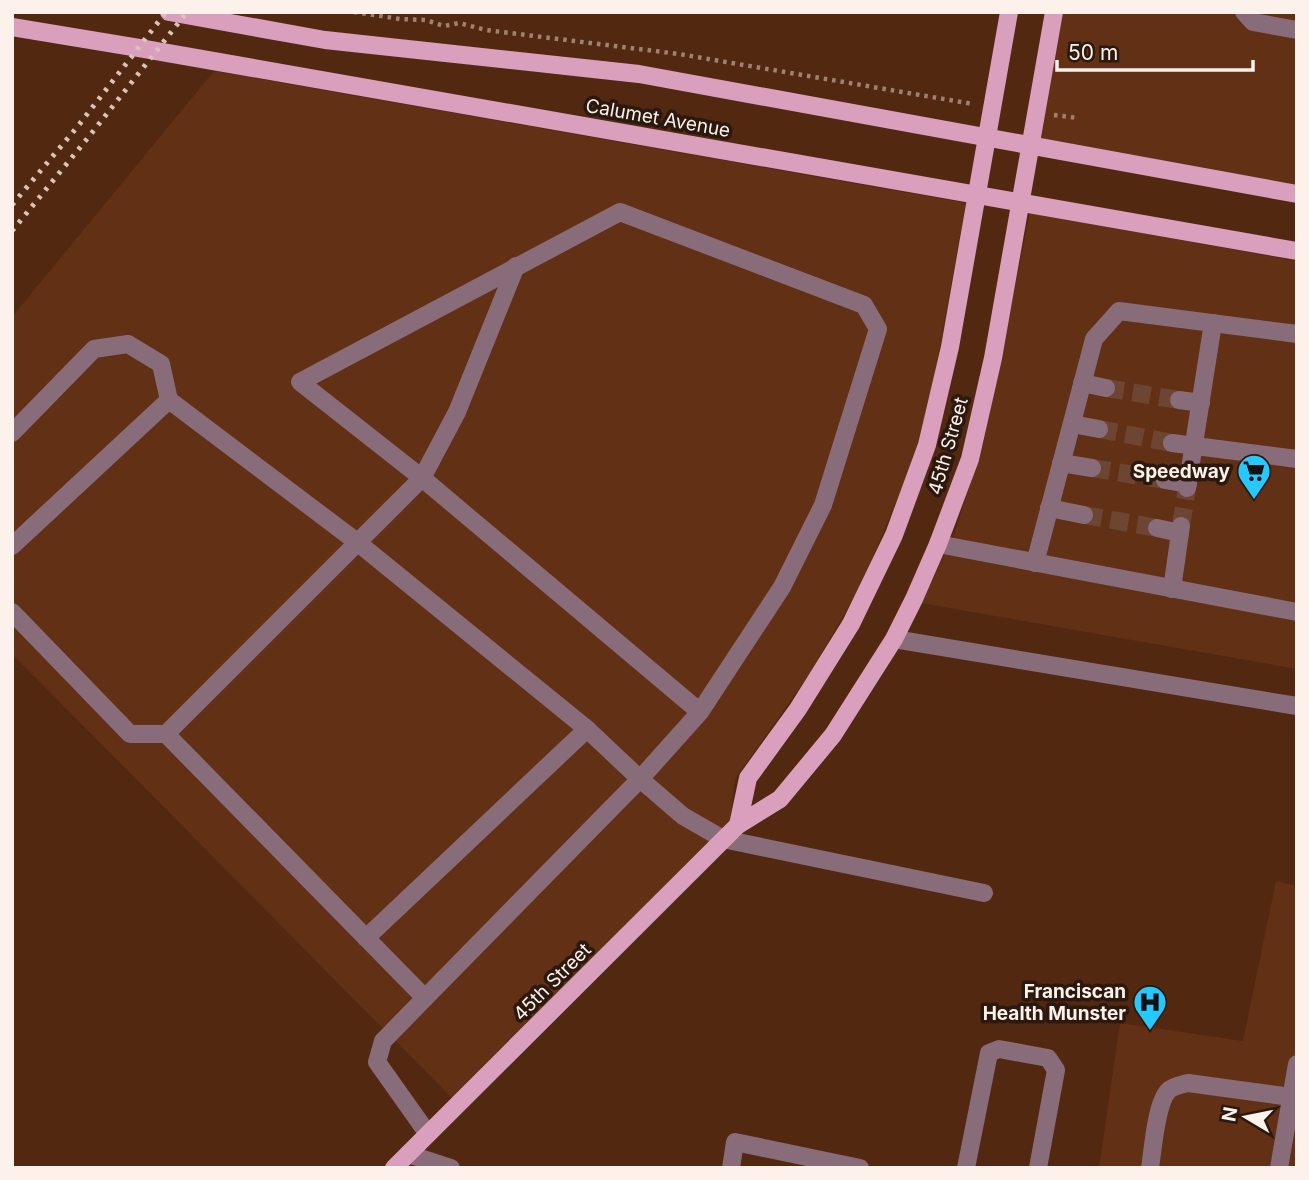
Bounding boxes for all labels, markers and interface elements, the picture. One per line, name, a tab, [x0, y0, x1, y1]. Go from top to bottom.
scale bar	[1057, 28, 1253, 72]
text: 50 m	[1068, 40, 1118, 65]
street label: Calumet Avenue	[584, 94, 732, 142]
street label: 45th Street	[923, 395, 973, 497]
supermarket icon: Speedway	[1235, 452, 1273, 501]
place label: Speedway	[1133, 460, 1231, 483]
street label: 45th Street	[508, 938, 596, 1026]
place label: Franciscan Health Munster	[983, 980, 1126, 1025]
hospital icon: Franciscan Health Munster	[1131, 983, 1169, 1032]
north arrow	[1211, 1082, 1281, 1152]
text: N	[1217, 1105, 1242, 1123]

